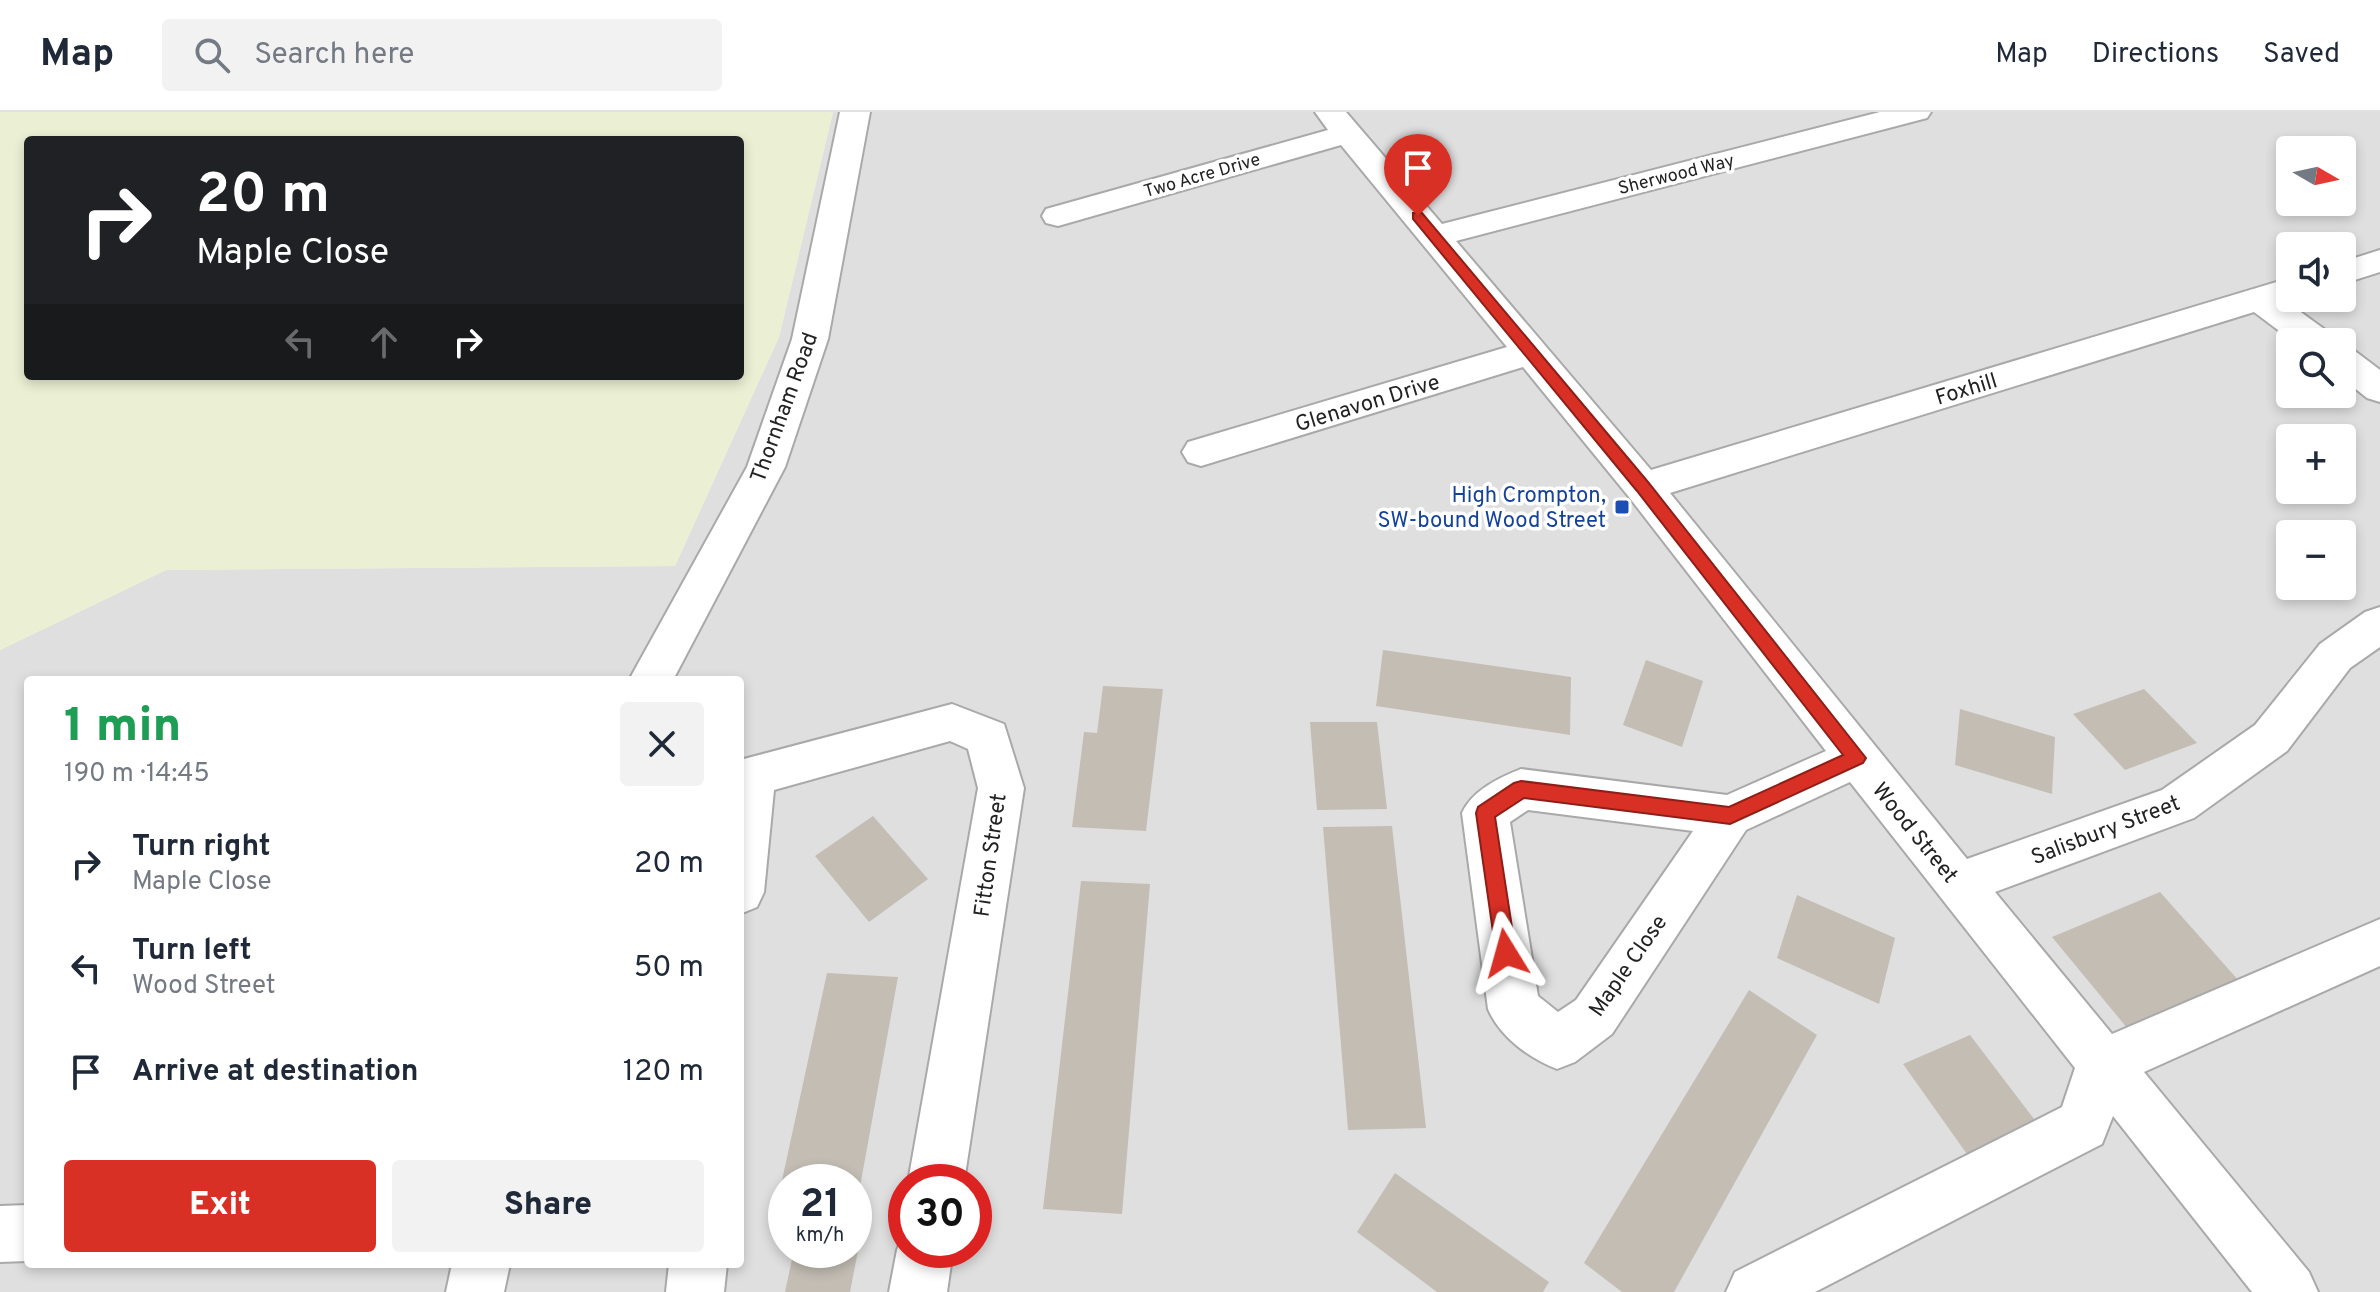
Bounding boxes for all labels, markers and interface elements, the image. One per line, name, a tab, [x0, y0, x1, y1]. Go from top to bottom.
search box	[162, 19, 722, 91]
text: Map	[40, 31, 114, 80]
icon: search	[190, 33, 234, 77]
text: Search here	[254, 37, 414, 74]
text: Map	[1995, 37, 2048, 73]
text: Directions	[2092, 37, 2219, 73]
text: Saved	[2263, 37, 2340, 73]
pin	[1384, 134, 1452, 216]
north arrow	[2276, 136, 2356, 216]
map controls	[2276, 136, 2356, 600]
icon: arrive	[1396, 146, 1440, 190]
street label: Two Acre Drive	[1141, 149, 1263, 204]
street label: Sherwood Way	[1616, 150, 1737, 201]
text: 20 m	[196, 162, 330, 232]
icon: right	[64, 168, 168, 272]
text: Maple Close	[196, 231, 389, 277]
button: sound	[2276, 232, 2356, 312]
icon: left	[278, 320, 322, 364]
icon: ahead	[362, 320, 406, 364]
icon: right	[446, 320, 490, 364]
button: search	[2276, 328, 2356, 408]
street label: Thornham Road	[746, 329, 825, 487]
street label: Foxhill	[1933, 368, 2001, 413]
street label: Glenavon Drive	[1292, 370, 1443, 439]
button: +	[2276, 424, 2356, 504]
place label: High Crompton, SW-bound Wood Street	[1378, 483, 1606, 535]
marker: High Crompton, SW-bound Wood Street	[1613, 498, 1631, 516]
button: −	[2276, 520, 2356, 600]
text: 1 min	[64, 698, 181, 758]
button: close	[620, 702, 704, 786]
text: 190 m · 14:45	[64, 758, 210, 791]
street label: Wood Street	[1865, 778, 1963, 889]
street label: Salisbury Street	[2028, 791, 2184, 872]
street label: Fitton Street	[969, 792, 1013, 919]
text: Turn right	[132, 829, 270, 866]
icon: right	[64, 842, 108, 886]
text: 20 m	[634, 846, 704, 883]
text: Maple Close	[132, 866, 272, 899]
street label: Maple Close	[1584, 910, 1674, 1023]
position arrow	[1464, 911, 1548, 995]
text: Turn left	[132, 933, 252, 970]
icon: left	[64, 946, 108, 990]
text: 50 m	[634, 950, 704, 987]
text: Wood Street	[132, 970, 275, 1003]
icon: arrive	[64, 1050, 108, 1094]
text: Arrive at destination	[132, 1054, 418, 1091]
text: 120 m	[623, 1054, 704, 1091]
button: Exit	[64, 1160, 376, 1252]
button: Share	[392, 1160, 704, 1252]
speed limit sign: 30	[888, 1164, 992, 1268]
text: 21	[800, 1181, 840, 1231]
text: km/h	[796, 1223, 844, 1249]

